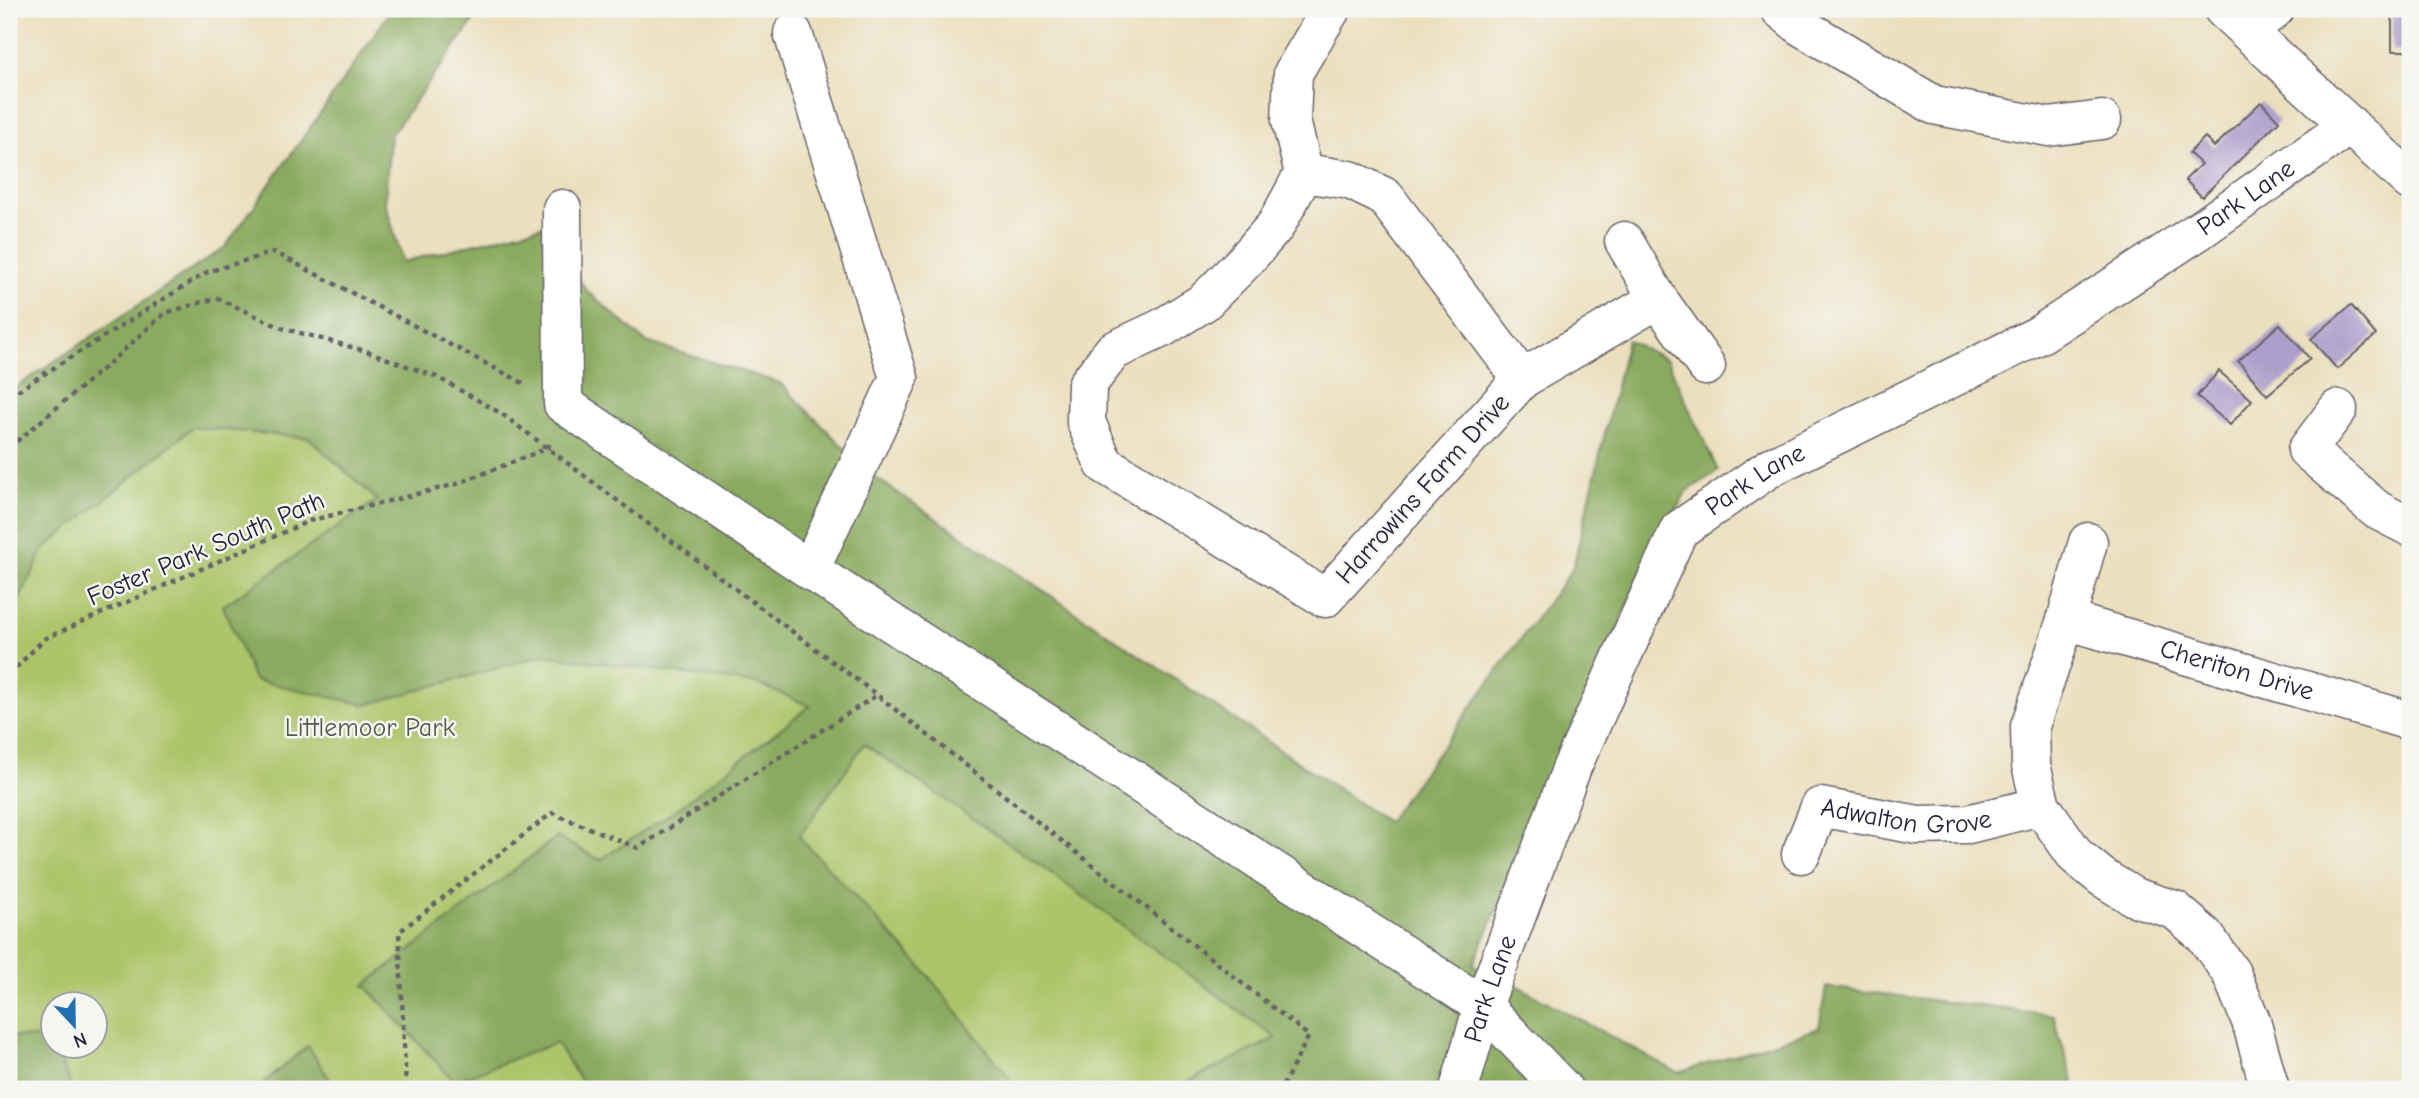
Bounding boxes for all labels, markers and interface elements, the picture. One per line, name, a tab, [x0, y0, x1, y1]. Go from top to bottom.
street label: Park Lane	[2191, 153, 2300, 242]
street label: Harrowins Farm Drive	[1330, 388, 1516, 590]
street label: Park Lane	[1700, 438, 1810, 522]
street label: Foster Park South Path	[83, 485, 329, 613]
street label: Cheriton Drive	[2156, 633, 2317, 707]
park label: Littlemoor Park	[285, 713, 456, 743]
street label: Adwalton Grove	[1819, 792, 1995, 840]
street label: Park Lane	[1458, 931, 1523, 1046]
north arrow	[38, 990, 108, 1060]
text: N	[70, 1027, 90, 1052]

